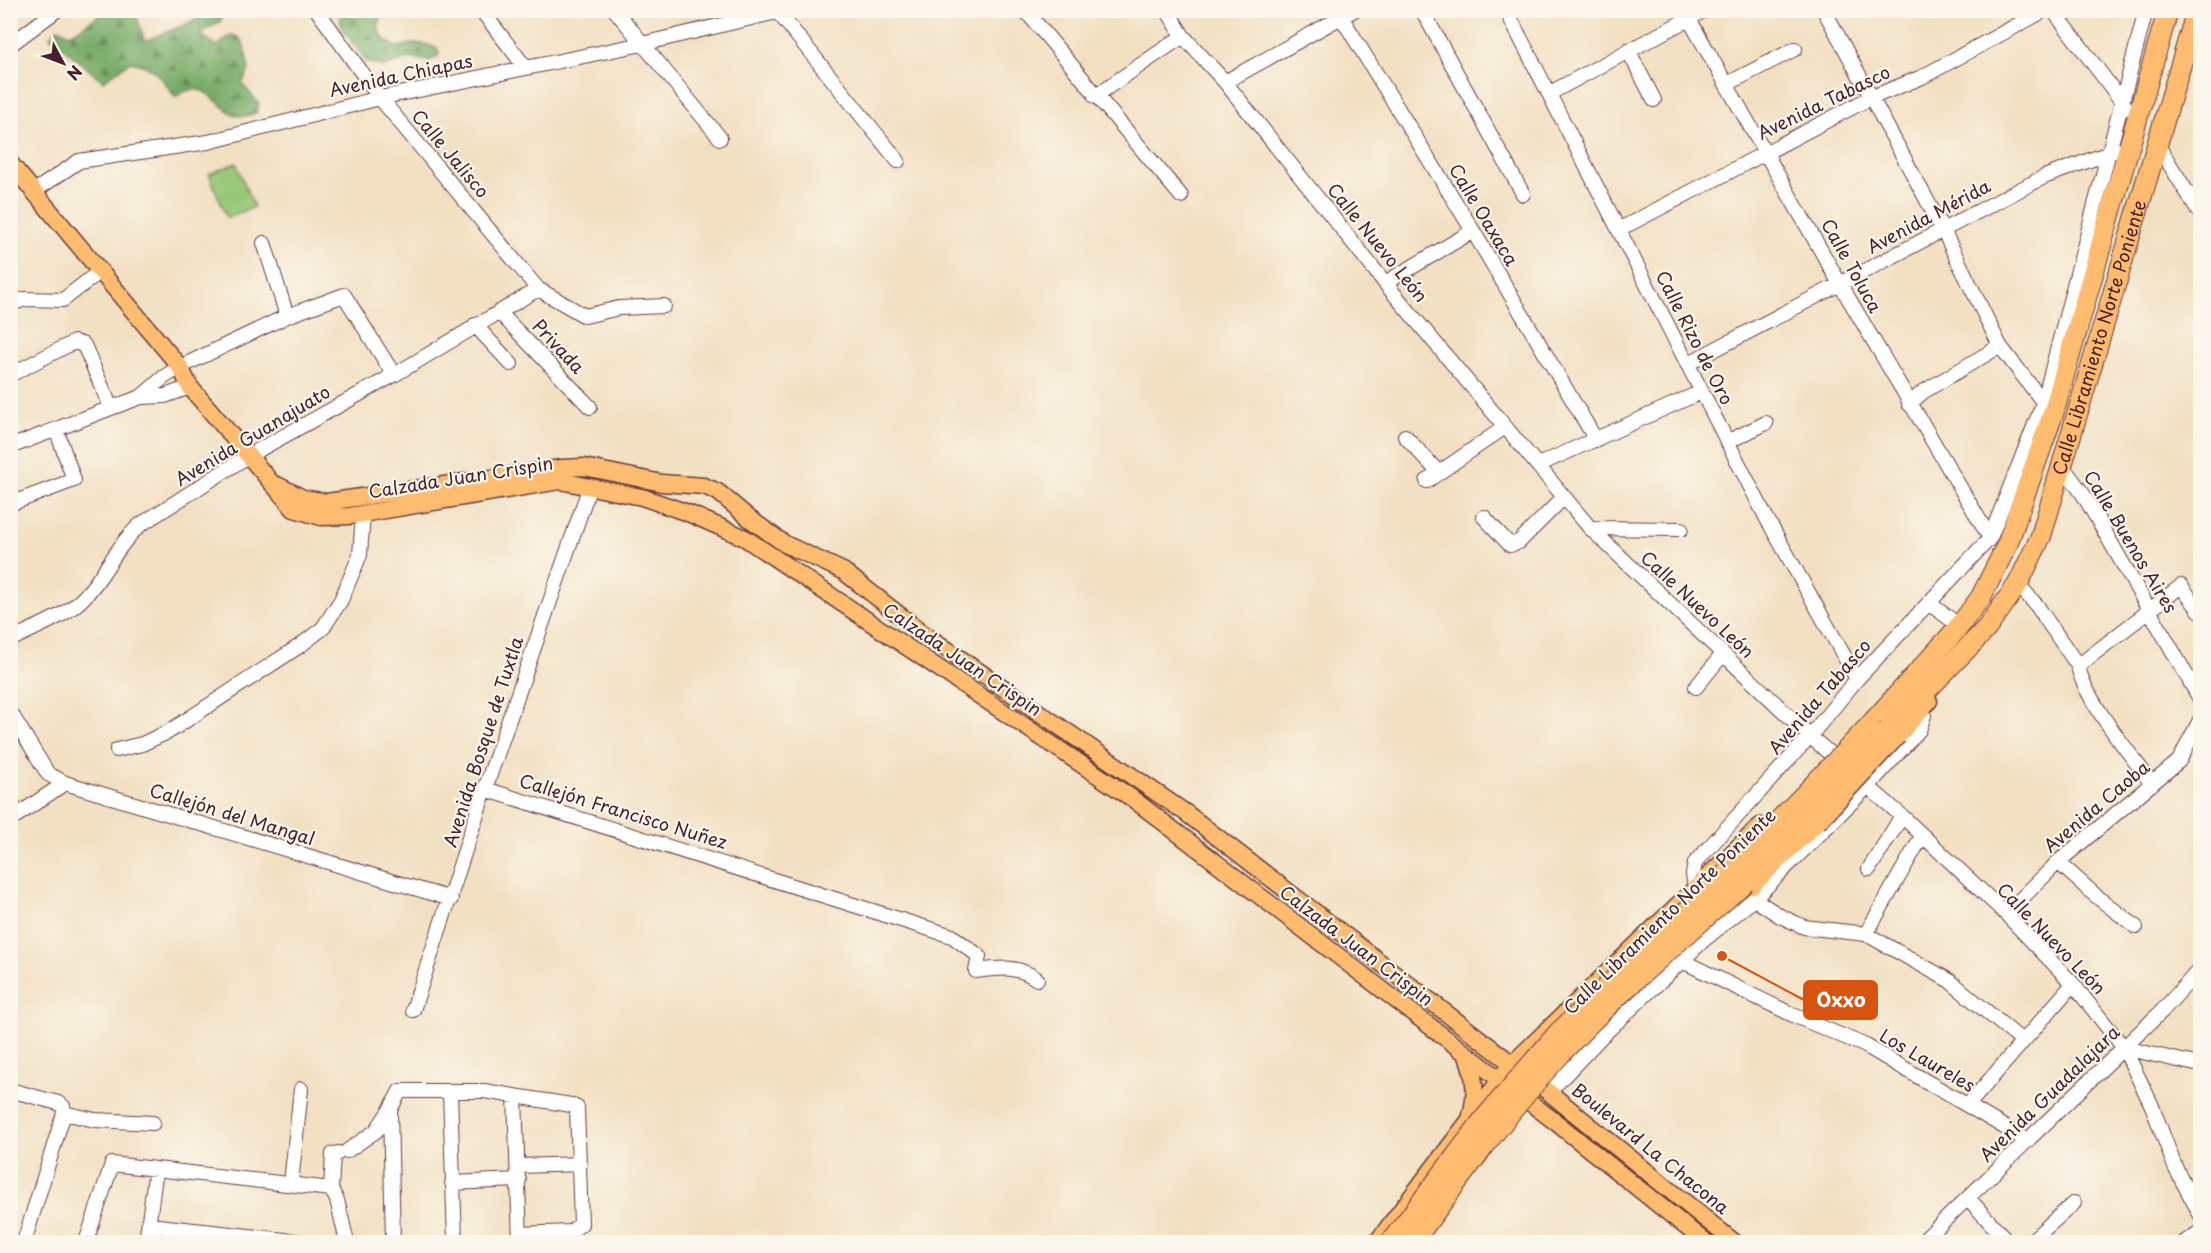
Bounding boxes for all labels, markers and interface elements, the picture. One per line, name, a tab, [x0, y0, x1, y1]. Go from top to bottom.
north arrow	[33, 33, 93, 93]
street label: Avenida Chiapas	[327, 46, 475, 103]
street label: Avenida Tabasco	[1752, 58, 1894, 146]
text: N	[62, 61, 88, 86]
street label: Calle Jalisco	[406, 103, 496, 203]
street label: Calle Oaxaca	[1443, 158, 1526, 271]
street label: Avenida Mérida	[1862, 172, 1995, 260]
street label: Calle Nuevo León	[1322, 177, 1435, 308]
street label: Calle Libramiento Norte Poniente	[2045, 196, 2152, 478]
street label: Calle Toluca	[1815, 213, 1890, 318]
street label: Calle Rizo de Oro	[1650, 265, 1741, 409]
street label: Privada	[527, 313, 592, 380]
street label: Avenida Guanajuato	[170, 378, 335, 492]
street label: Calzada Juan Crispin	[367, 449, 555, 504]
street label: Calle Buenos Aires	[2078, 465, 2185, 618]
street label: Calle Nuevo León	[1635, 544, 1761, 664]
street label: Calzada Juan Crispin	[878, 595, 1048, 722]
street label: Avenida Bosque de Tuxtla	[436, 632, 530, 850]
street label: Avenida Tabasco	[1761, 632, 1877, 760]
street label: Avenida Caoba	[2037, 753, 2155, 858]
street label: Callejón Francisco Nuñez	[516, 766, 731, 855]
street label: Callejón del Mangal	[147, 776, 318, 852]
street label: Calle Libramiento Norte Poniente	[1557, 802, 1781, 1020]
street label: Calle Nuevo León	[1991, 876, 2113, 1000]
street label: Calzada Juan Crispin	[1274, 878, 1439, 1012]
callout: Oxxo	[1804, 981, 1877, 1019]
text: Oxxo	[1816, 984, 1866, 1014]
street label: Avenida Guadalajara	[1973, 1018, 2126, 1167]
street label: Los Laureles	[1875, 1021, 1981, 1098]
street label: Boulevard La Chacona	[1566, 1076, 1736, 1220]

